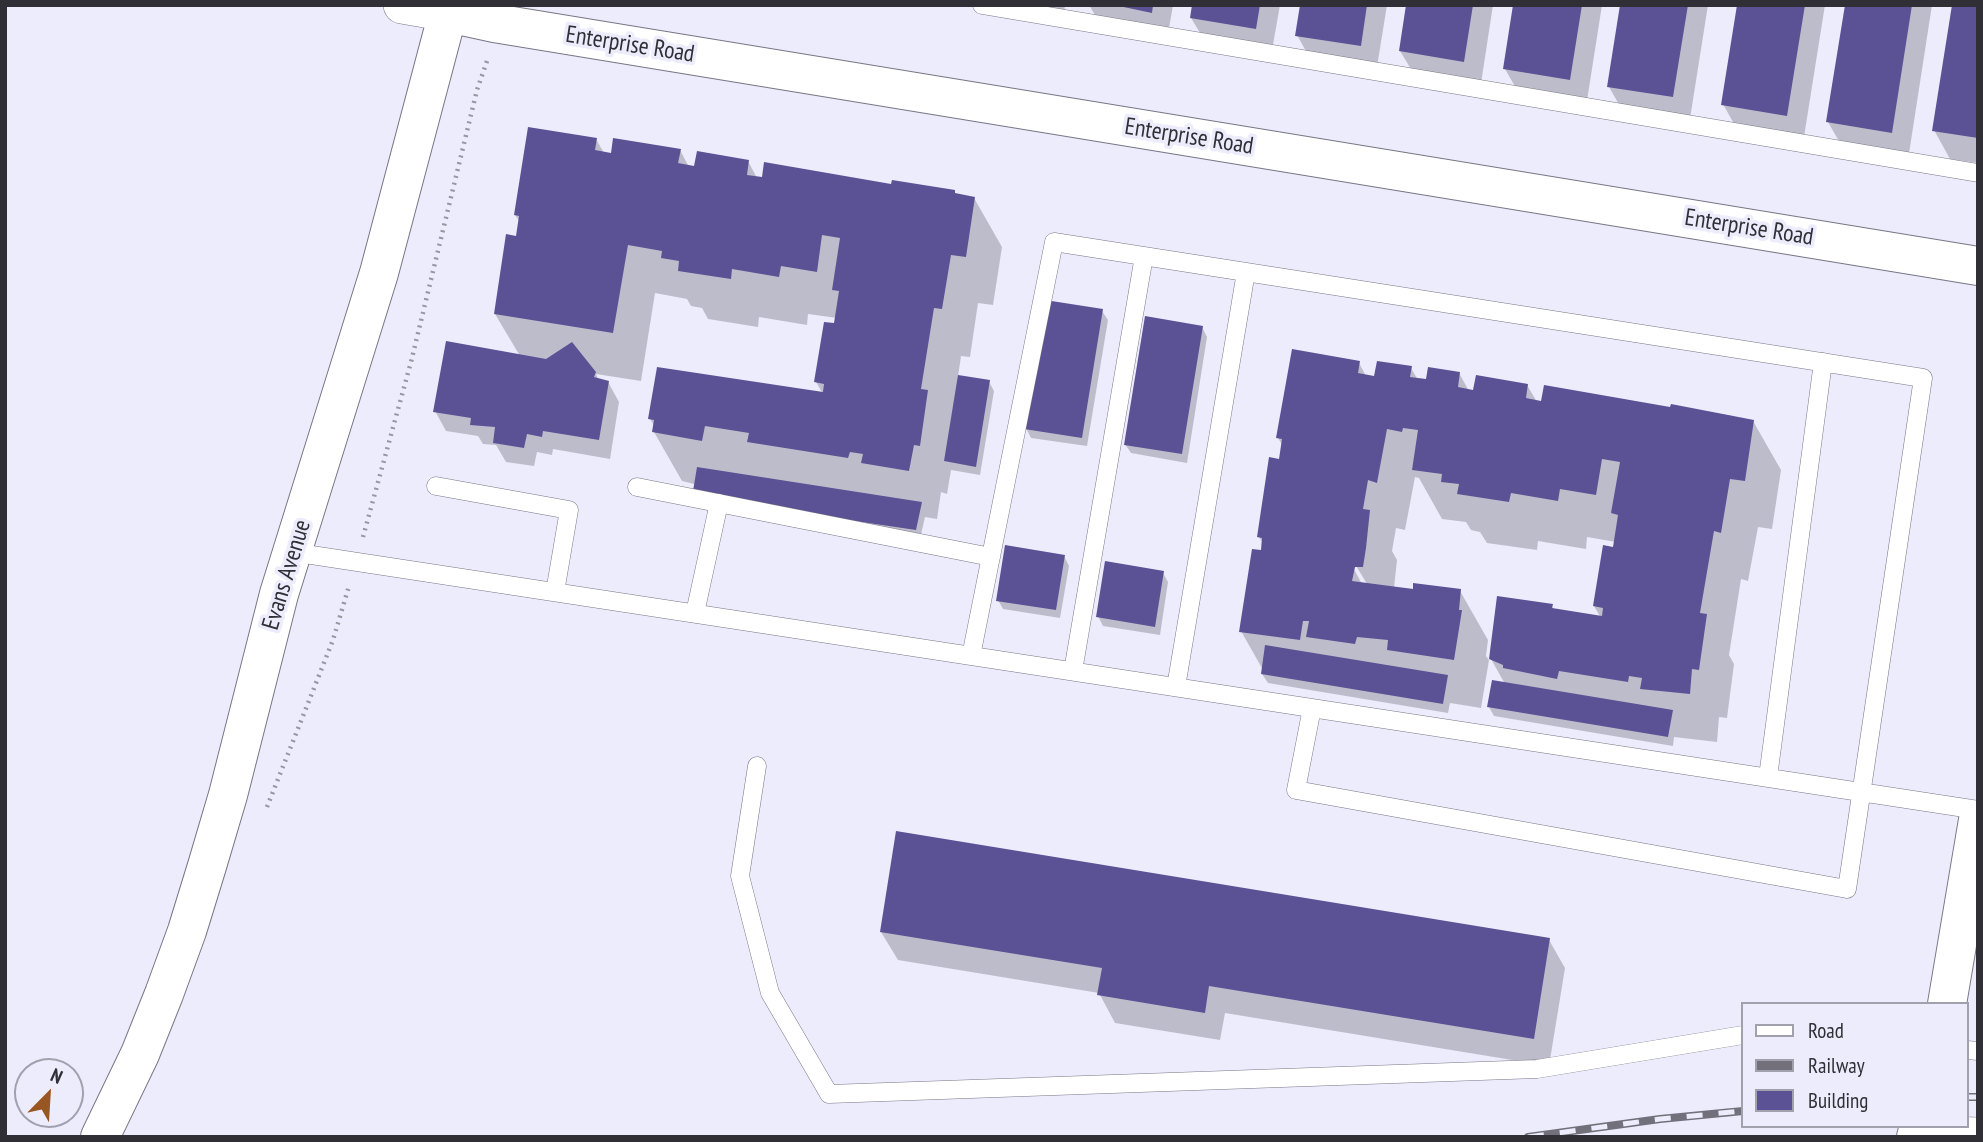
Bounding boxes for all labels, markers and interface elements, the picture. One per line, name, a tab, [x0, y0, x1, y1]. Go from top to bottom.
street label: Enterprise Road	[564, 21, 696, 69]
street label: Enterprise Road	[1123, 113, 1255, 161]
street label: Enterprise Road	[1683, 204, 1815, 252]
street label: Evans Avenue	[257, 516, 317, 634]
legend	[1742, 1002, 1969, 1128]
text: Road	[1808, 1017, 1844, 1044]
text: Railway	[1808, 1052, 1865, 1079]
north arrow	[14, 1058, 84, 1128]
text: N	[47, 1063, 66, 1089]
text: Building	[1808, 1087, 1868, 1114]

